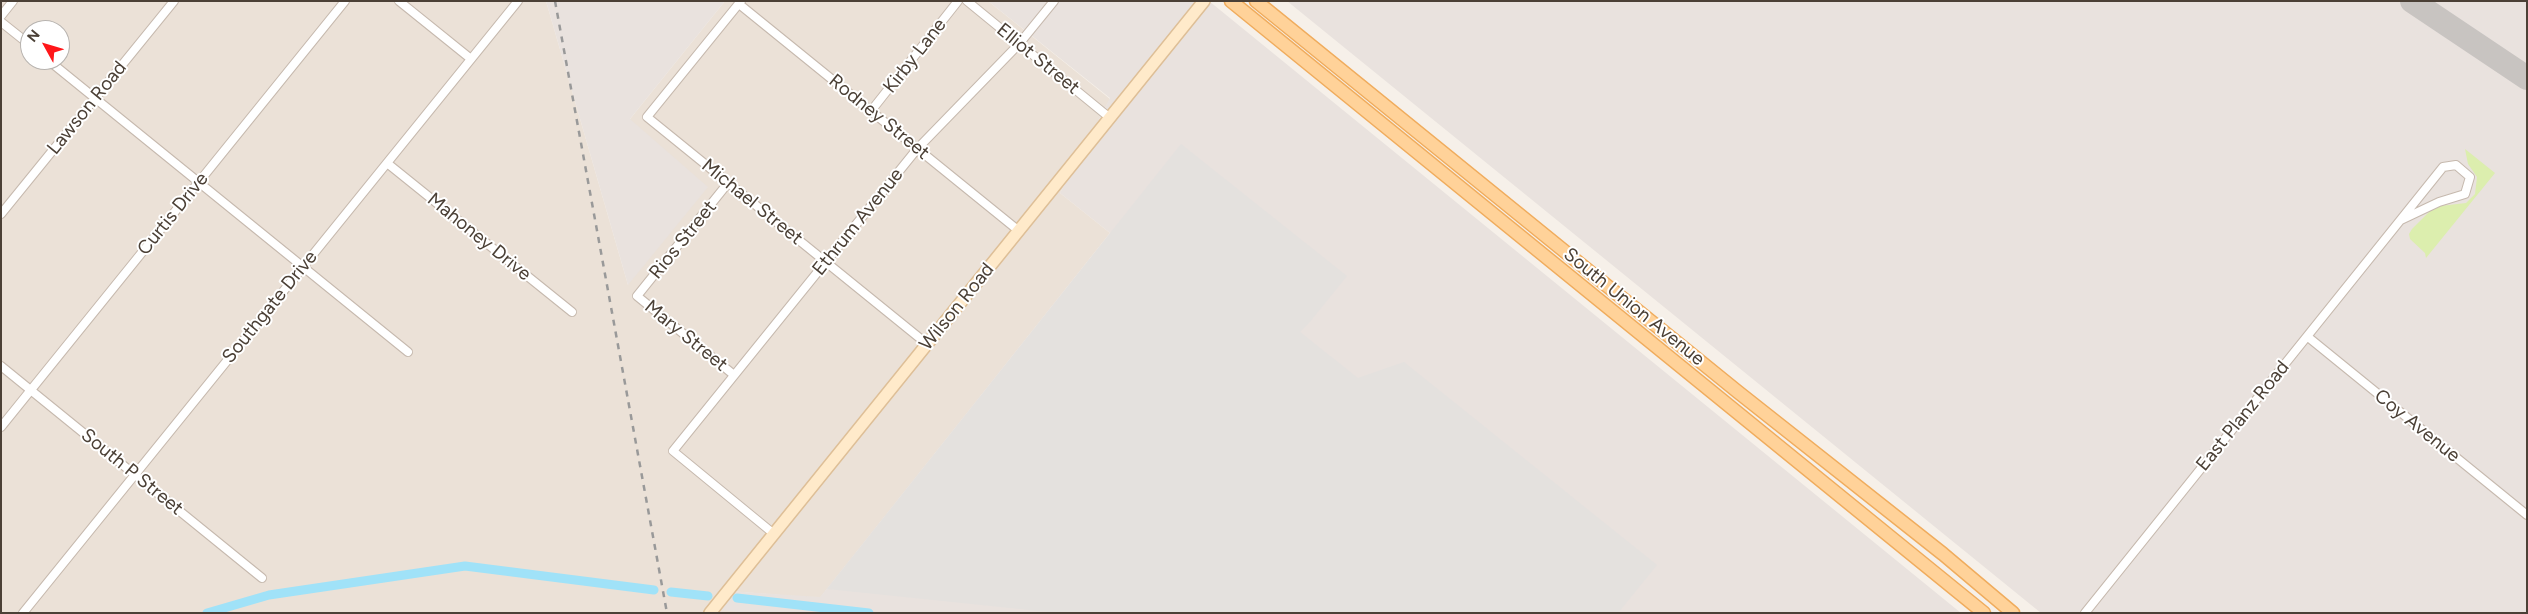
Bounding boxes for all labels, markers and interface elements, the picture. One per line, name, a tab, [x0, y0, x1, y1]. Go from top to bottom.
street label: Kirby Lane	[879, 14, 951, 98]
street label: Elliot Street	[992, 19, 1084, 99]
north arrow	[20, 20, 70, 70]
text: N	[24, 26, 44, 45]
street label: Lawson Road	[43, 57, 131, 159]
street label: Rodney Street	[824, 70, 934, 164]
street label: Michael Street	[697, 154, 807, 250]
street label: Ethrum Avenue	[808, 164, 908, 280]
street label: Curtis Drive	[133, 168, 213, 260]
street label: Mahoney Drive	[423, 188, 535, 286]
street label: Rios Street	[645, 196, 721, 284]
street label: South Union Avenue	[1559, 243, 1709, 371]
street label: Southgate Drive	[218, 246, 322, 368]
street label: Wilson Road	[915, 259, 999, 355]
street label: Mary Street	[640, 296, 732, 376]
street label: East Planz Road	[2192, 356, 2294, 476]
street label: Coy Avenue	[2370, 385, 2464, 467]
street label: South P Street	[76, 424, 188, 520]

